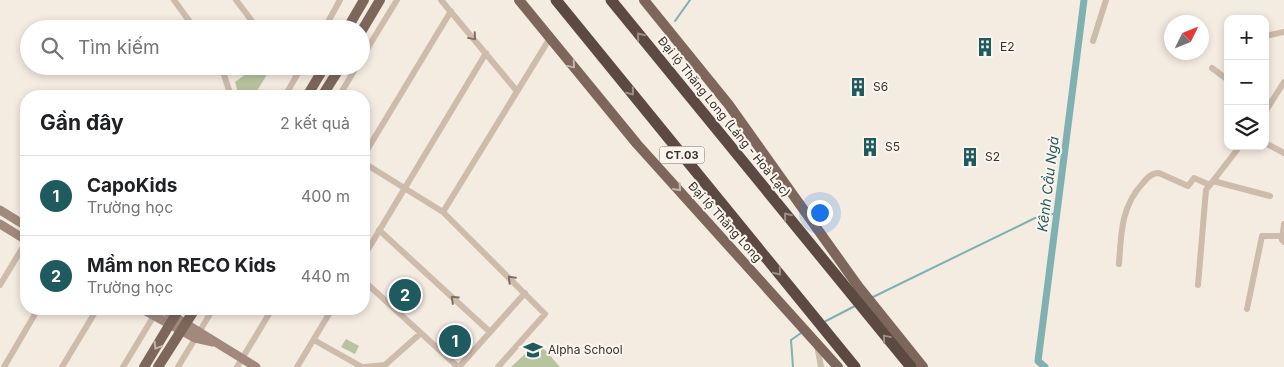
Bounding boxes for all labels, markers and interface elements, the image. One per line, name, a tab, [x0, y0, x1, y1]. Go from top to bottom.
north arrow	[1164, 15, 1209, 60]
map controls	[1224, 15, 1269, 150]
button: +	[1224, 15, 1269, 60]
search box	[20, 20, 370, 75]
one-way arrow	[467, 32, 476, 41]
one-way arrow	[638, 33, 646, 42]
street label: Đại lộ Thăng Long (Láng - Hoà Lạc)	[655, 33, 794, 200]
icon: search	[38, 34, 66, 62]
text: Tìm kiếm	[78, 36, 160, 59]
building icon: E2	[974, 36, 996, 58]
place label: E2	[1000, 39, 1015, 54]
one-way arrow	[566, 59, 575, 68]
button: −	[1224, 60, 1269, 105]
building icon: S6	[847, 76, 869, 98]
place label: S6	[873, 79, 888, 94]
one-way arrow	[625, 86, 633, 95]
button: layers	[1224, 105, 1269, 150]
text: Gần đây	[40, 110, 124, 135]
text: 2 kết quả	[280, 113, 350, 133]
water label: Kênh Cầu Ngà	[1033, 135, 1062, 233]
building icon: S5	[859, 136, 881, 158]
place label: S5	[885, 139, 900, 154]
road number: CT.03	[660, 146, 704, 164]
building icon: S2	[959, 146, 981, 168]
place label: S2	[985, 149, 1000, 164]
text: CapoKids	[87, 174, 177, 197]
street label: Đại lộ Thăng Long	[685, 178, 765, 265]
one-way arrow	[672, 183, 681, 192]
text: 1	[53, 186, 59, 206]
text: 400 m	[301, 186, 350, 206]
text: Trường học	[87, 197, 173, 217]
your location	[807, 200, 833, 226]
one-way arrow	[783, 213, 792, 222]
text: Mầm non RECO Kids	[87, 254, 276, 277]
text: 2	[51, 266, 61, 286]
text: 440 m	[301, 266, 350, 286]
one-way arrow	[772, 267, 781, 276]
pin: 2	[389, 276, 421, 314]
one-way arrow	[507, 276, 516, 285]
text: Trường học	[87, 277, 173, 297]
one-way arrow	[451, 296, 460, 305]
pin: 1	[439, 322, 471, 360]
one-way arrow	[884, 335, 892, 344]
school or university icon: Alpha School	[522, 339, 544, 361]
one-way arrow	[153, 340, 163, 349]
place label: Alpha School	[548, 342, 623, 357]

